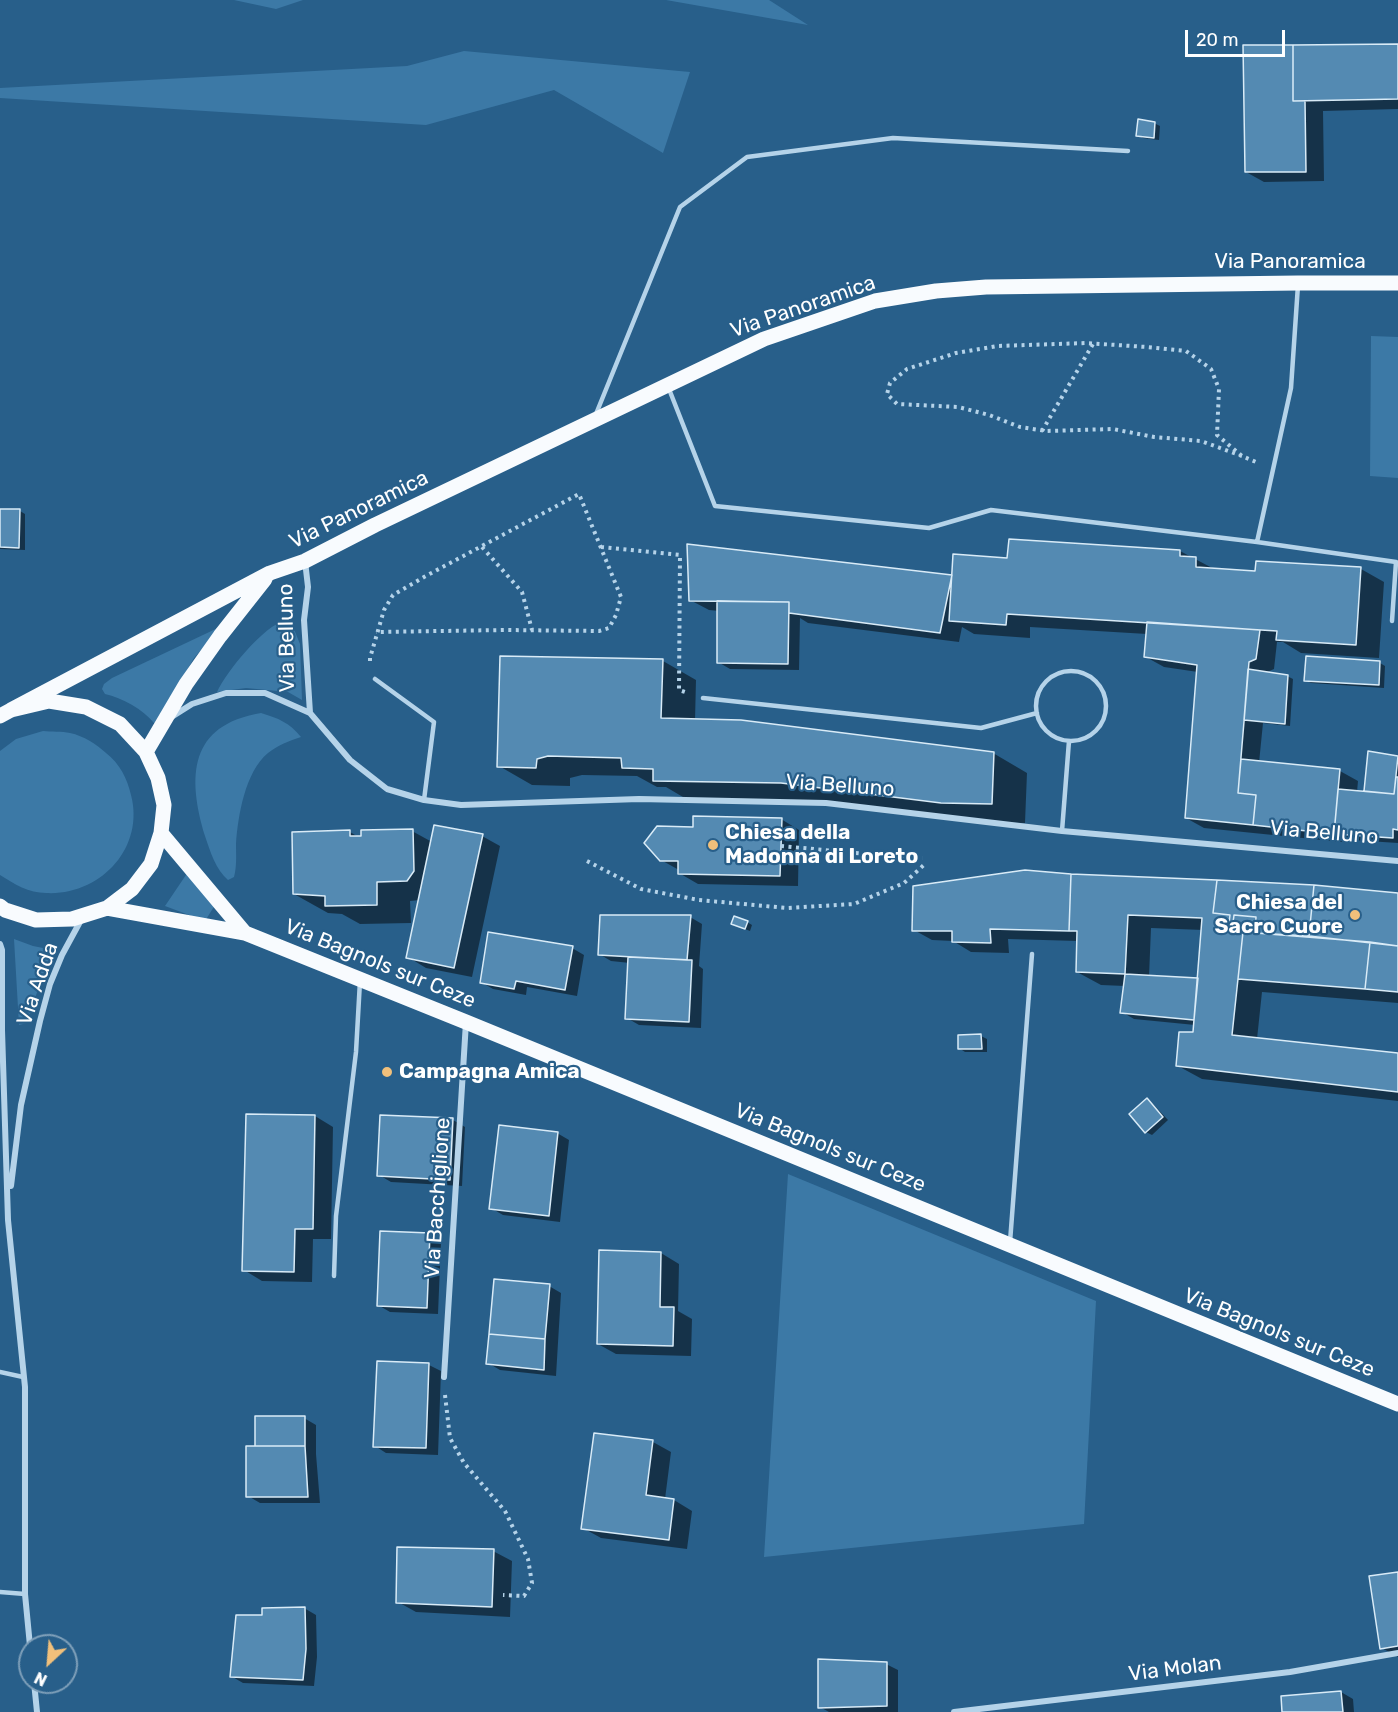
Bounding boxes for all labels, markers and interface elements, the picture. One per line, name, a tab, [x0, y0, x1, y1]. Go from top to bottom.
scale bar	[1188, 18, 1288, 56]
text: 20 m	[1196, 29, 1238, 51]
street label: Via Panoramica	[1214, 249, 1366, 275]
street label: Via Panoramica	[727, 270, 879, 344]
street label: Via Panoramica	[285, 465, 433, 555]
street label: Via Belluno	[273, 583, 301, 693]
street label: Via Belluno	[785, 770, 895, 802]
street label: Via Belluno	[1269, 816, 1379, 850]
place label: Chiesa della Madonna di Loreto	[725, 820, 918, 870]
marker: Chiesa della Madonna di Loreto	[706, 838, 720, 852]
place label: Chiesa del Sacro Cuore	[1215, 890, 1343, 940]
marker: Chiesa del Sacro Cuore	[1348, 908, 1362, 922]
street label: Via Bagnols sur Ceze	[281, 914, 479, 1014]
street label: Via Adda	[12, 939, 64, 1029]
place label: Campagna Amica	[399, 1059, 580, 1085]
marker: Campagna Amica	[380, 1065, 394, 1079]
street label: Via Bagnols sur Ceze	[731, 1098, 929, 1198]
street label: Via Bacchiglione	[420, 1117, 456, 1279]
street label: Via Bagnols sur Ceze	[1180, 1283, 1378, 1383]
north arrow	[18, 1634, 78, 1694]
street label: Via Molan	[1127, 1651, 1223, 1687]
text: N	[31, 1668, 50, 1690]

